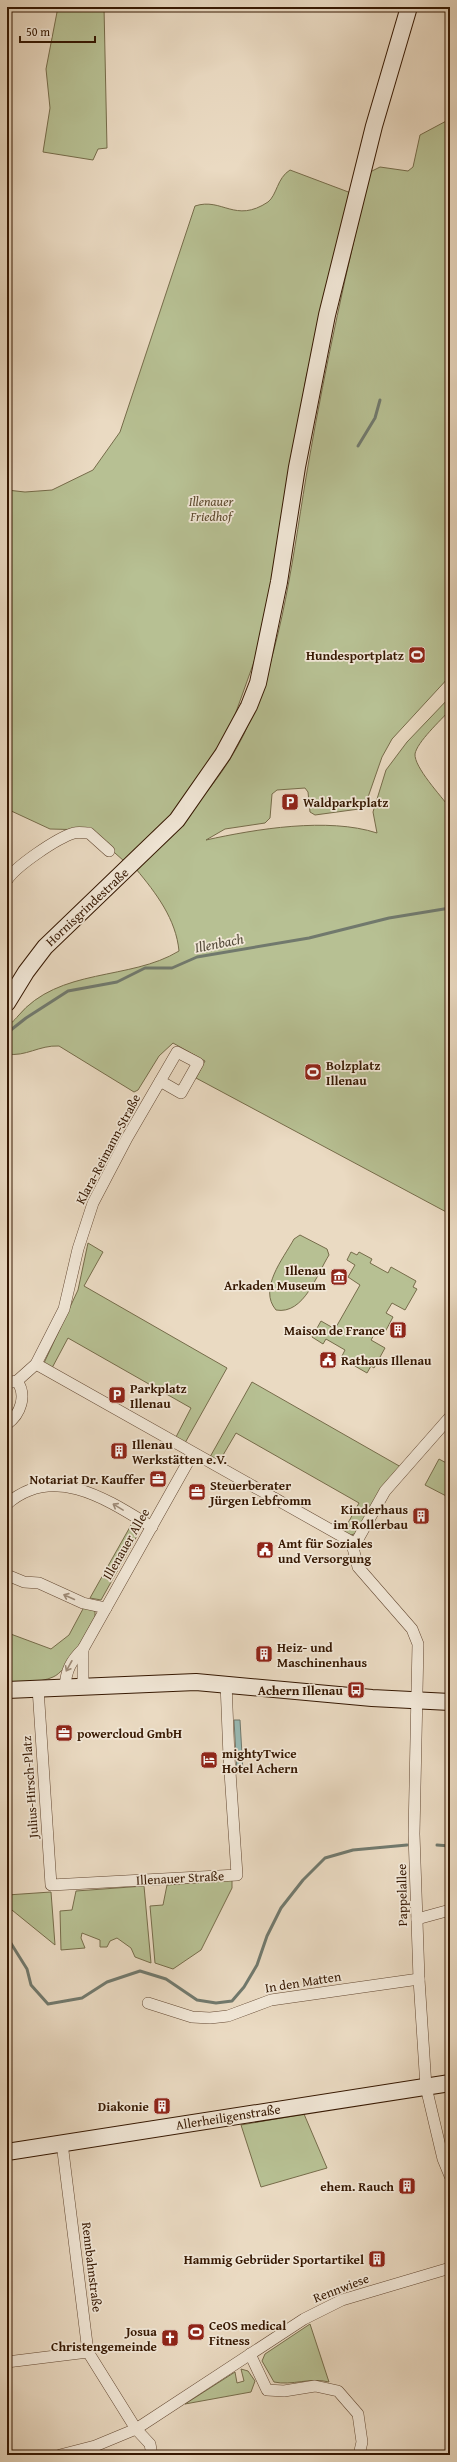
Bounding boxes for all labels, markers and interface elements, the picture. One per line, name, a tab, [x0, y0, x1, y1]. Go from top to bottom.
scale bar	[20, 18, 95, 44]
text: 50 m	[26, 23, 50, 40]
park label: Illenauer Friedhof	[189, 492, 234, 526]
sports icon: Hundesportplatz	[407, 645, 427, 665]
place label: Hundesportplatz	[306, 646, 404, 665]
parking icon: Waldparkplatz	[280, 792, 300, 812]
place label: Waldparkplatz	[303, 793, 388, 812]
street label: Hornisgrindestraße	[41, 863, 133, 951]
water label: Illenbach	[193, 928, 245, 958]
place label: Bolzplatz Illenau	[326, 1056, 380, 1090]
sports icon: Bolzplatz Illenau	[303, 1062, 323, 1082]
street label: Klara-Reimann-Straße	[71, 1090, 145, 1208]
place label: Illenau Arkaden Museum	[224, 1261, 327, 1295]
museum icon: Illenau Arkaden Museum	[329, 1267, 349, 1287]
building icon: Maison de France	[388, 1320, 408, 1340]
place label: Maison de France	[284, 1321, 385, 1340]
public building icon: Rathaus Illenau	[318, 1350, 338, 1370]
place label: Rathaus Illenau	[341, 1351, 432, 1370]
place label: Parkplatz Illenau	[130, 1379, 187, 1413]
parking icon: Parkplatz Illenau	[107, 1385, 127, 1405]
place label: Illenau Werkstätten e.V.	[132, 1435, 227, 1469]
building icon: Illenau Werkstätten e.V.	[109, 1441, 129, 1461]
office icon: Notariat Dr. Kauffer	[148, 1469, 168, 1489]
place label: Notariat Dr. Kauffer	[30, 1470, 145, 1489]
place label: Steuerberater Jürgen Lebfromm	[208, 1476, 312, 1510]
office icon: Steuerberater Jürgen Lebfromm	[187, 1482, 207, 1502]
place label: Kinderhaus im Rollerbau	[333, 1500, 409, 1534]
one-way arrow	[112, 1502, 124, 1510]
street label: Illenauer Allee	[98, 1505, 154, 1583]
building icon: Kinderhaus im Rollerbau	[411, 1506, 431, 1526]
place label: Amt für Soziales und Versorgung	[278, 1534, 373, 1568]
public building icon: Amt für Soziales und Versorgung	[255, 1540, 275, 1560]
one-way arrow	[63, 1593, 75, 1600]
place label: Heiz- und Maschinenhaus	[277, 1638, 367, 1672]
building icon: Heiz- und Maschinenhaus	[254, 1644, 274, 1664]
one-way arrow	[65, 1660, 73, 1672]
bus stop icon: Achern Illenau	[346, 1680, 366, 1700]
place label: Achern Illenau	[258, 1681, 344, 1700]
office icon: powercloud GmbH	[54, 1723, 74, 1743]
place label: powercloud GmbH	[77, 1724, 182, 1743]
street label: Julius-Hirsch-Platz	[17, 1735, 43, 1841]
place label: mightyTwice Hotel Achern	[222, 1744, 298, 1778]
hotel icon: mightyTwice Hotel Achern	[199, 1750, 219, 1770]
street label: Pappelallee	[392, 1864, 412, 1926]
street label: Illenauer Straße	[135, 1866, 225, 1890]
street label: In den Matten	[264, 1967, 343, 1997]
building icon: Diakonie	[152, 2096, 172, 2116]
place label: Diakonie	[98, 2097, 149, 2116]
street label: Allerheiligenstraße	[174, 2099, 282, 2135]
building icon: ehem. Rauch	[397, 2176, 417, 2196]
place label: ehem. Rauch	[320, 2177, 394, 2196]
street label: Rennbahnstraße	[77, 2221, 107, 2313]
building icon: Hammig Gebrüder Sportartikel	[367, 2249, 387, 2269]
place label: Hammig Gebrüder Sportartikel	[184, 2250, 364, 2269]
street label: Rennwiese	[310, 2269, 372, 2307]
place label: CeOS medical Fitness	[209, 2316, 286, 2350]
place label: Josua Christengemeinde	[51, 2322, 157, 2356]
sports icon: CeOS medical Fitness	[186, 2322, 206, 2342]
church icon: Josua Christengemeinde	[160, 2328, 180, 2348]

